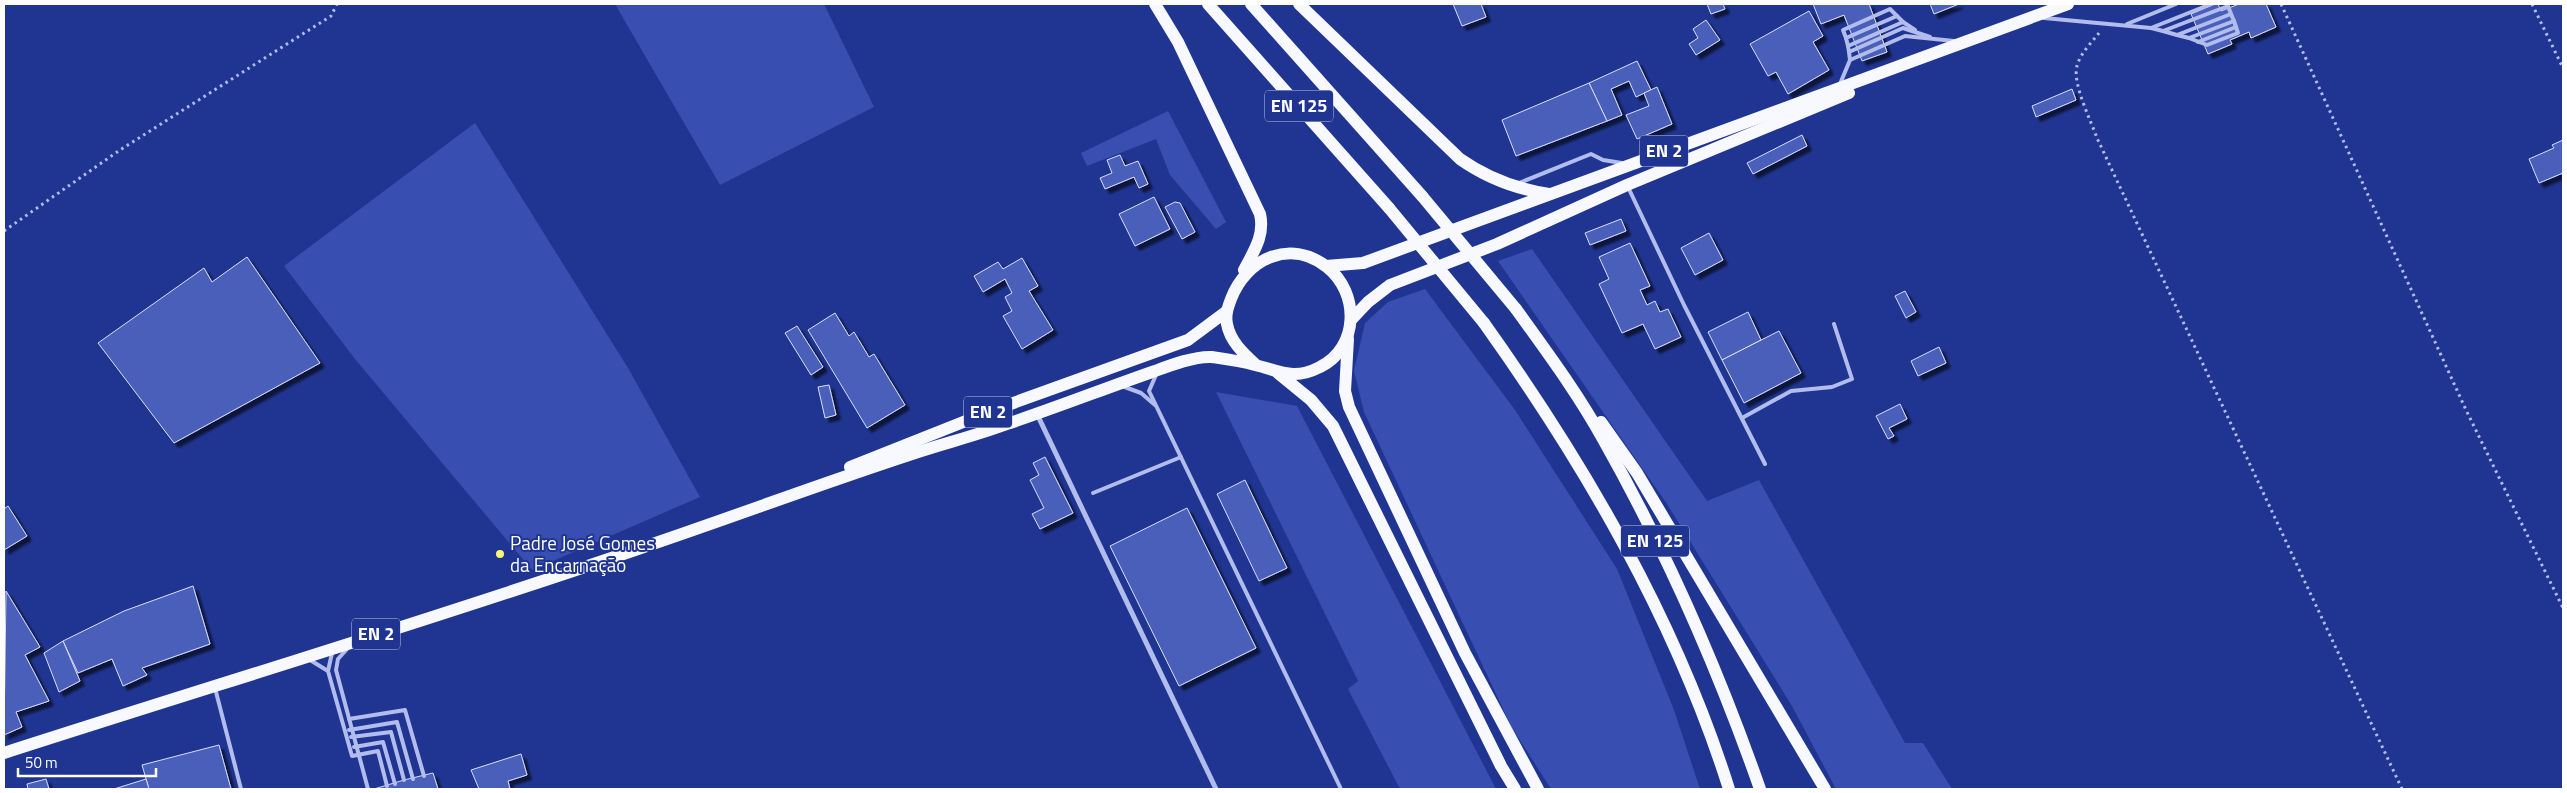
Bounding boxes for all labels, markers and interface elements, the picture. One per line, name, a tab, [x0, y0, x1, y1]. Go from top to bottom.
road number: EN 125	[1265, 90, 1333, 122]
road number: EN 2	[1640, 136, 1688, 166]
road number: EN 2	[964, 397, 1012, 428]
road number: EN 125	[1621, 526, 1689, 556]
place label: Padre José Gomes da Encarnação	[510, 528, 655, 579]
marker: Padre José Gomes da Encarnação	[494, 548, 506, 560]
road number: EN 2	[352, 618, 400, 650]
scale bar	[18, 746, 155, 778]
text: 50 m	[25, 751, 58, 774]

